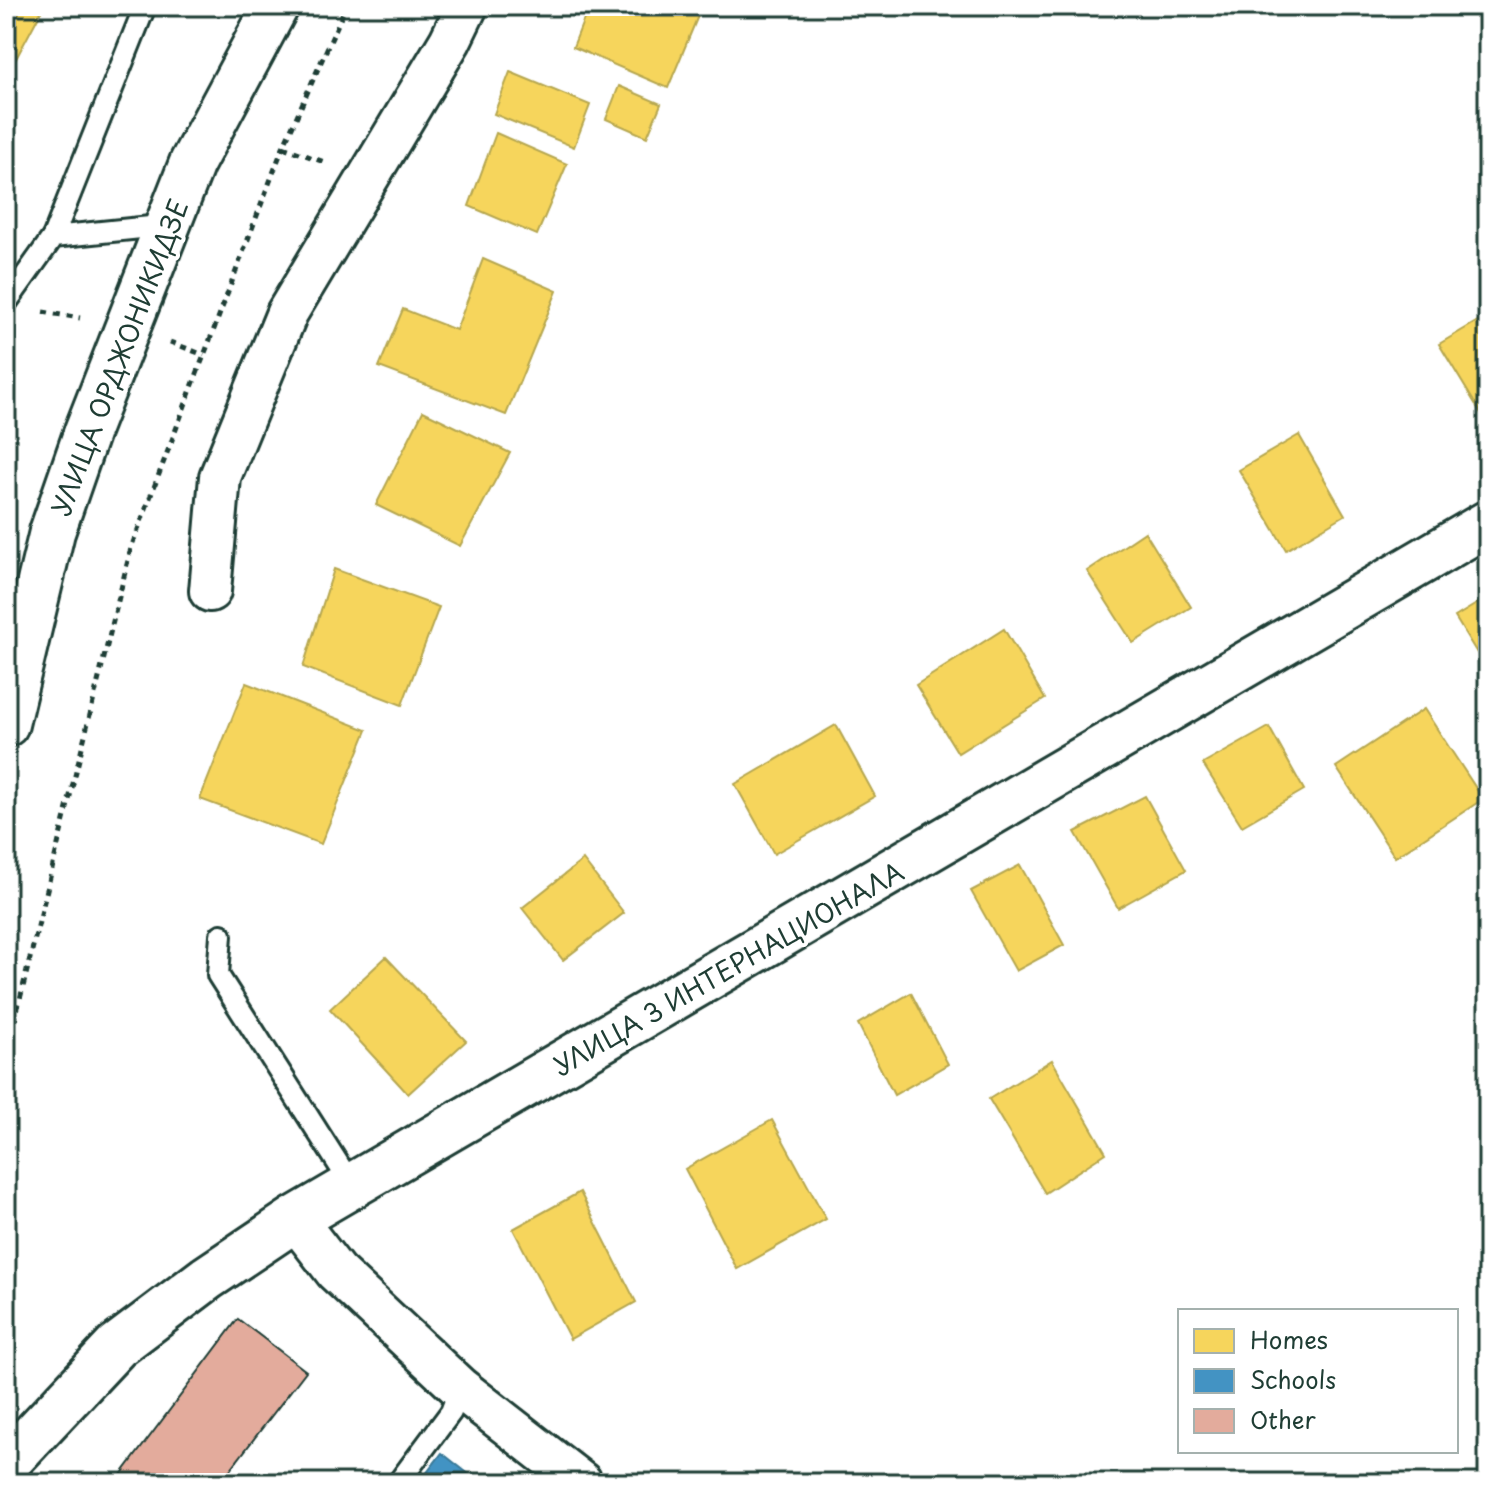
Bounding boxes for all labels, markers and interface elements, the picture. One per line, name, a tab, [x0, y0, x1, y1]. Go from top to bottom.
street label: УЛИЦА ОРДЖОНИКИДЗЕ	[41, 193, 197, 521]
street label: УЛИЦА 3 ИНТЕРНАЦИОНАЛА	[545, 851, 911, 1085]
legend	[1178, 1309, 1458, 1453]
text: Homes	[1250, 1321, 1328, 1357]
text: Schools	[1250, 1361, 1336, 1397]
text: Other	[1250, 1401, 1317, 1437]

